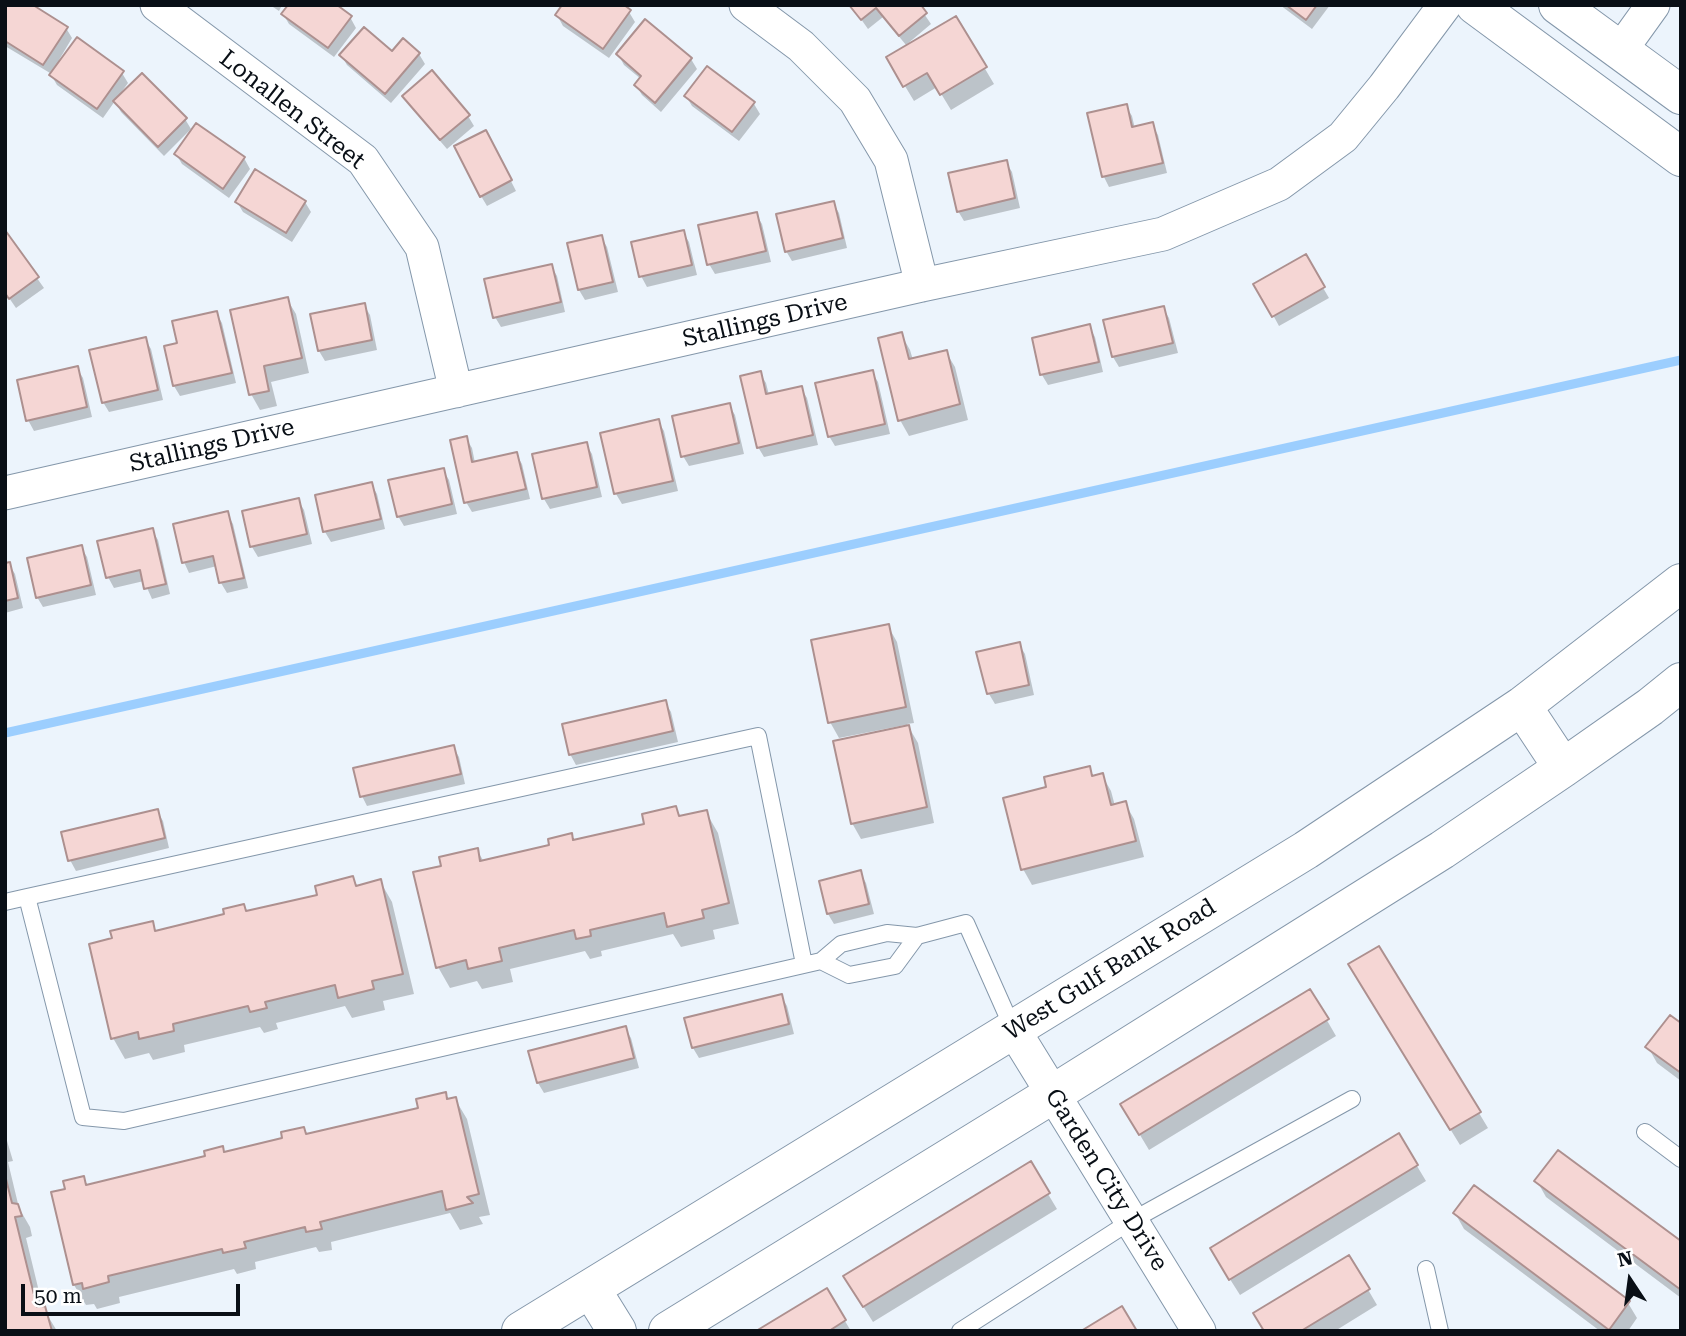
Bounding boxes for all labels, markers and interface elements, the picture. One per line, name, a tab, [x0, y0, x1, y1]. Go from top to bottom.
street label: Lonallen Street	[214, 44, 370, 176]
street label: Stallings Drive	[680, 288, 850, 354]
street label: Stallings Drive	[127, 413, 297, 479]
street label: West Gulf Bank Road	[999, 893, 1221, 1047]
street label: Garden City Drive	[1038, 1084, 1174, 1276]
north arrow	[1595, 1245, 1665, 1315]
text: N	[1615, 1246, 1635, 1272]
scale bar	[24, 1270, 243, 1314]
text: 50 m	[34, 1284, 82, 1308]

